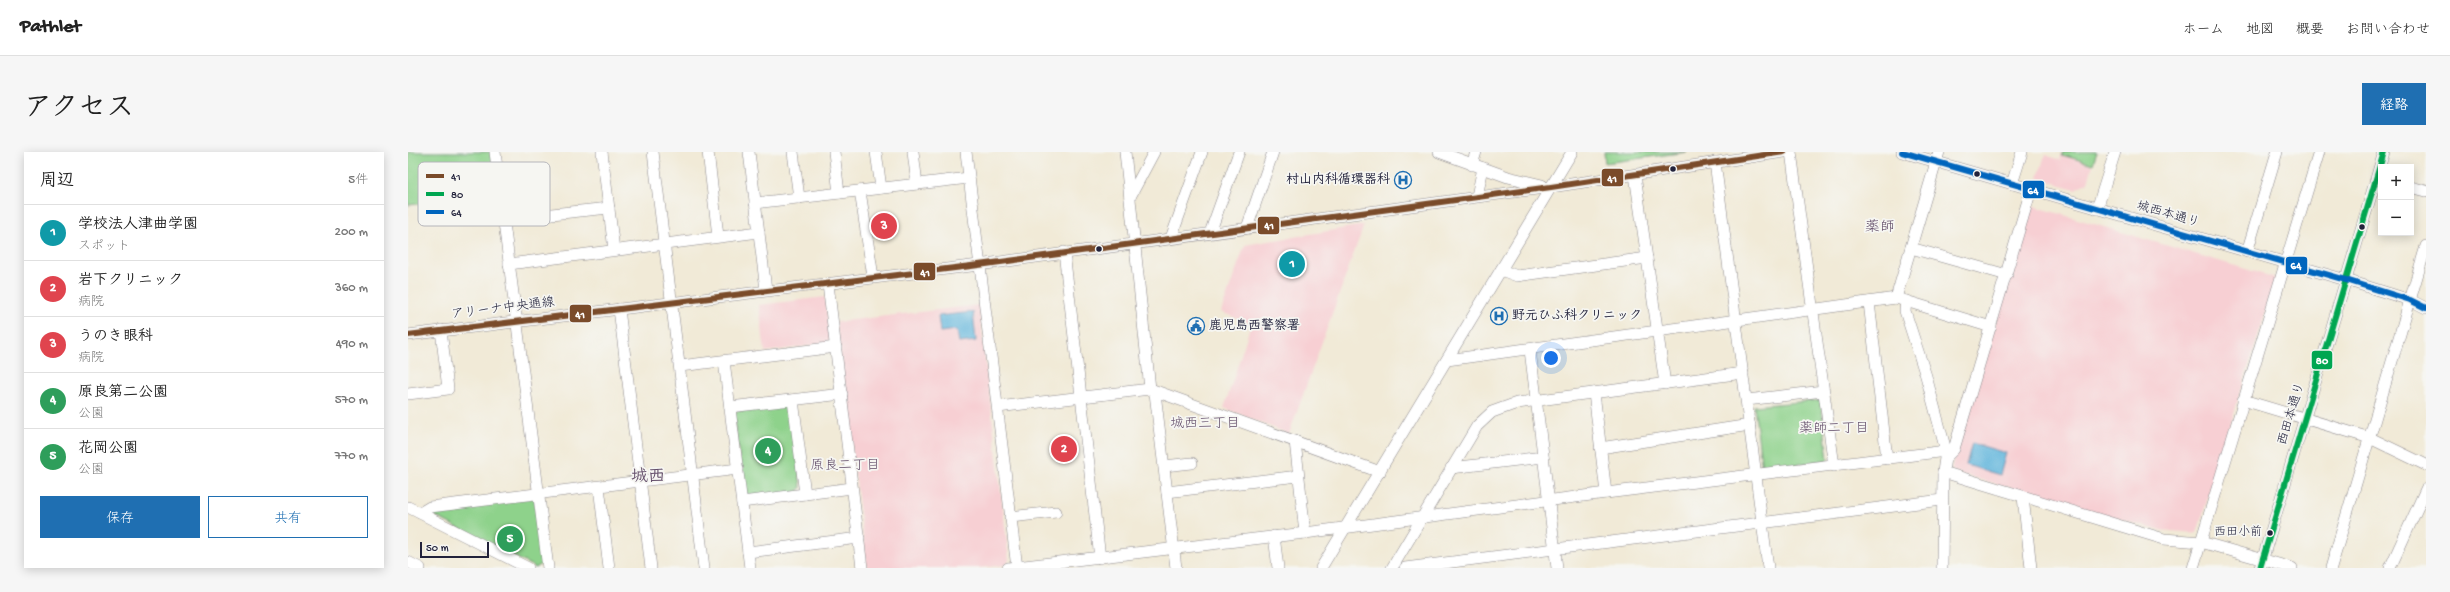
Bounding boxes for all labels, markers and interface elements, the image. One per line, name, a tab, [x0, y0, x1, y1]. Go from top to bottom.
text: Pathlet	[20, 16, 81, 39]
text: ホーム	[2183, 22, 2224, 39]
text: 地図	[2246, 22, 2274, 39]
text: 概要	[2296, 22, 2324, 39]
text: お問い合わせ	[2346, 22, 2430, 39]
button: 経路	[2362, 83, 2426, 125]
text: アクセス	[24, 93, 134, 126]
legend	[418, 162, 550, 226]
unlabelled marker	[1668, 164, 1678, 174]
map controls	[2378, 164, 2414, 236]
button: +	[2378, 164, 2414, 200]
line badge: 41	[1601, 168, 1624, 187]
unlabelled marker	[1972, 169, 1982, 179]
hospital icon: 村山内科循環器科	[1393, 170, 1413, 190]
text: 周辺	[40, 172, 74, 192]
text: 41	[451, 172, 461, 184]
place label: 村山内科循環器科	[1286, 172, 1391, 188]
text: 5件	[348, 173, 368, 188]
text: 41	[1606, 174, 1617, 186]
line badge: 64	[2022, 180, 2045, 199]
text: 64	[2028, 186, 2039, 198]
text: 80	[451, 190, 463, 202]
street label: 城西本通り	[2135, 198, 2202, 231]
button: −	[2378, 200, 2414, 236]
text: 64	[451, 208, 463, 220]
pin: 3	[871, 211, 897, 241]
text: 学校法人津曲学園	[78, 216, 198, 234]
line badge: 41	[1257, 216, 1280, 235]
district label: 薬師	[1865, 218, 1895, 237]
text: 41	[1263, 221, 1274, 233]
unlabelled marker	[2357, 222, 2367, 232]
text: 1	[50, 225, 56, 240]
text: 200 m	[335, 225, 368, 240]
text: スポット	[78, 239, 130, 254]
unlabelled marker	[1094, 244, 1104, 254]
pin: 1	[1279, 249, 1305, 279]
line badge: 64	[2285, 256, 2308, 275]
text: 64	[2291, 261, 2302, 273]
line badge: 41	[913, 262, 936, 281]
text: 41	[919, 268, 930, 280]
text: 岩下クリニック	[78, 272, 183, 290]
text: 2	[50, 281, 56, 296]
text: 360 m	[335, 281, 368, 296]
street label: アリーナ中央通線	[450, 294, 557, 323]
text: 病院	[78, 295, 104, 310]
line badge: 41	[569, 304, 592, 323]
hospital icon: 野元ひふ科クリニック	[1489, 306, 1509, 326]
place label: 野元ひふ科クリニック	[1512, 308, 1642, 324]
text: 41	[574, 310, 585, 322]
public building icon: 鹿児島西警察署	[1186, 316, 1206, 336]
place label: 鹿児島西警察署	[1209, 318, 1300, 334]
text: うのき眼科	[78, 328, 153, 346]
text: 3	[50, 337, 56, 352]
text: 490 m	[336, 337, 368, 352]
your location	[1541, 348, 1561, 368]
line badge: 80	[2311, 350, 2333, 370]
text: 病院	[78, 351, 104, 366]
text: 80	[2316, 356, 2329, 368]
street label: 西田本通り	[2274, 380, 2309, 447]
text: 原良第二公園	[78, 384, 168, 402]
text: 4	[50, 393, 56, 408]
text: 570 m	[335, 393, 368, 408]
text: 公園	[78, 407, 104, 422]
district label: 城西三丁目	[1170, 416, 1240, 433]
district label: 薬師二丁目	[1799, 421, 1869, 438]
pin: 2	[1051, 434, 1077, 464]
pin: 4	[755, 436, 781, 466]
text: 花岡公園	[78, 440, 138, 458]
text: 5	[50, 449, 56, 464]
text: 770 m	[335, 449, 368, 464]
district label: 原良二丁目	[810, 458, 880, 475]
text: 公園	[78, 463, 104, 478]
district label: 城西	[631, 467, 665, 488]
button: 保存	[40, 496, 200, 538]
button: 共有	[208, 496, 368, 538]
pin: 5	[497, 524, 523, 554]
place label: 西田小前	[2214, 525, 2262, 540]
marker: 西田小前	[2265, 528, 2275, 538]
scale bar	[420, 540, 489, 559]
text: 50 m	[426, 543, 448, 555]

